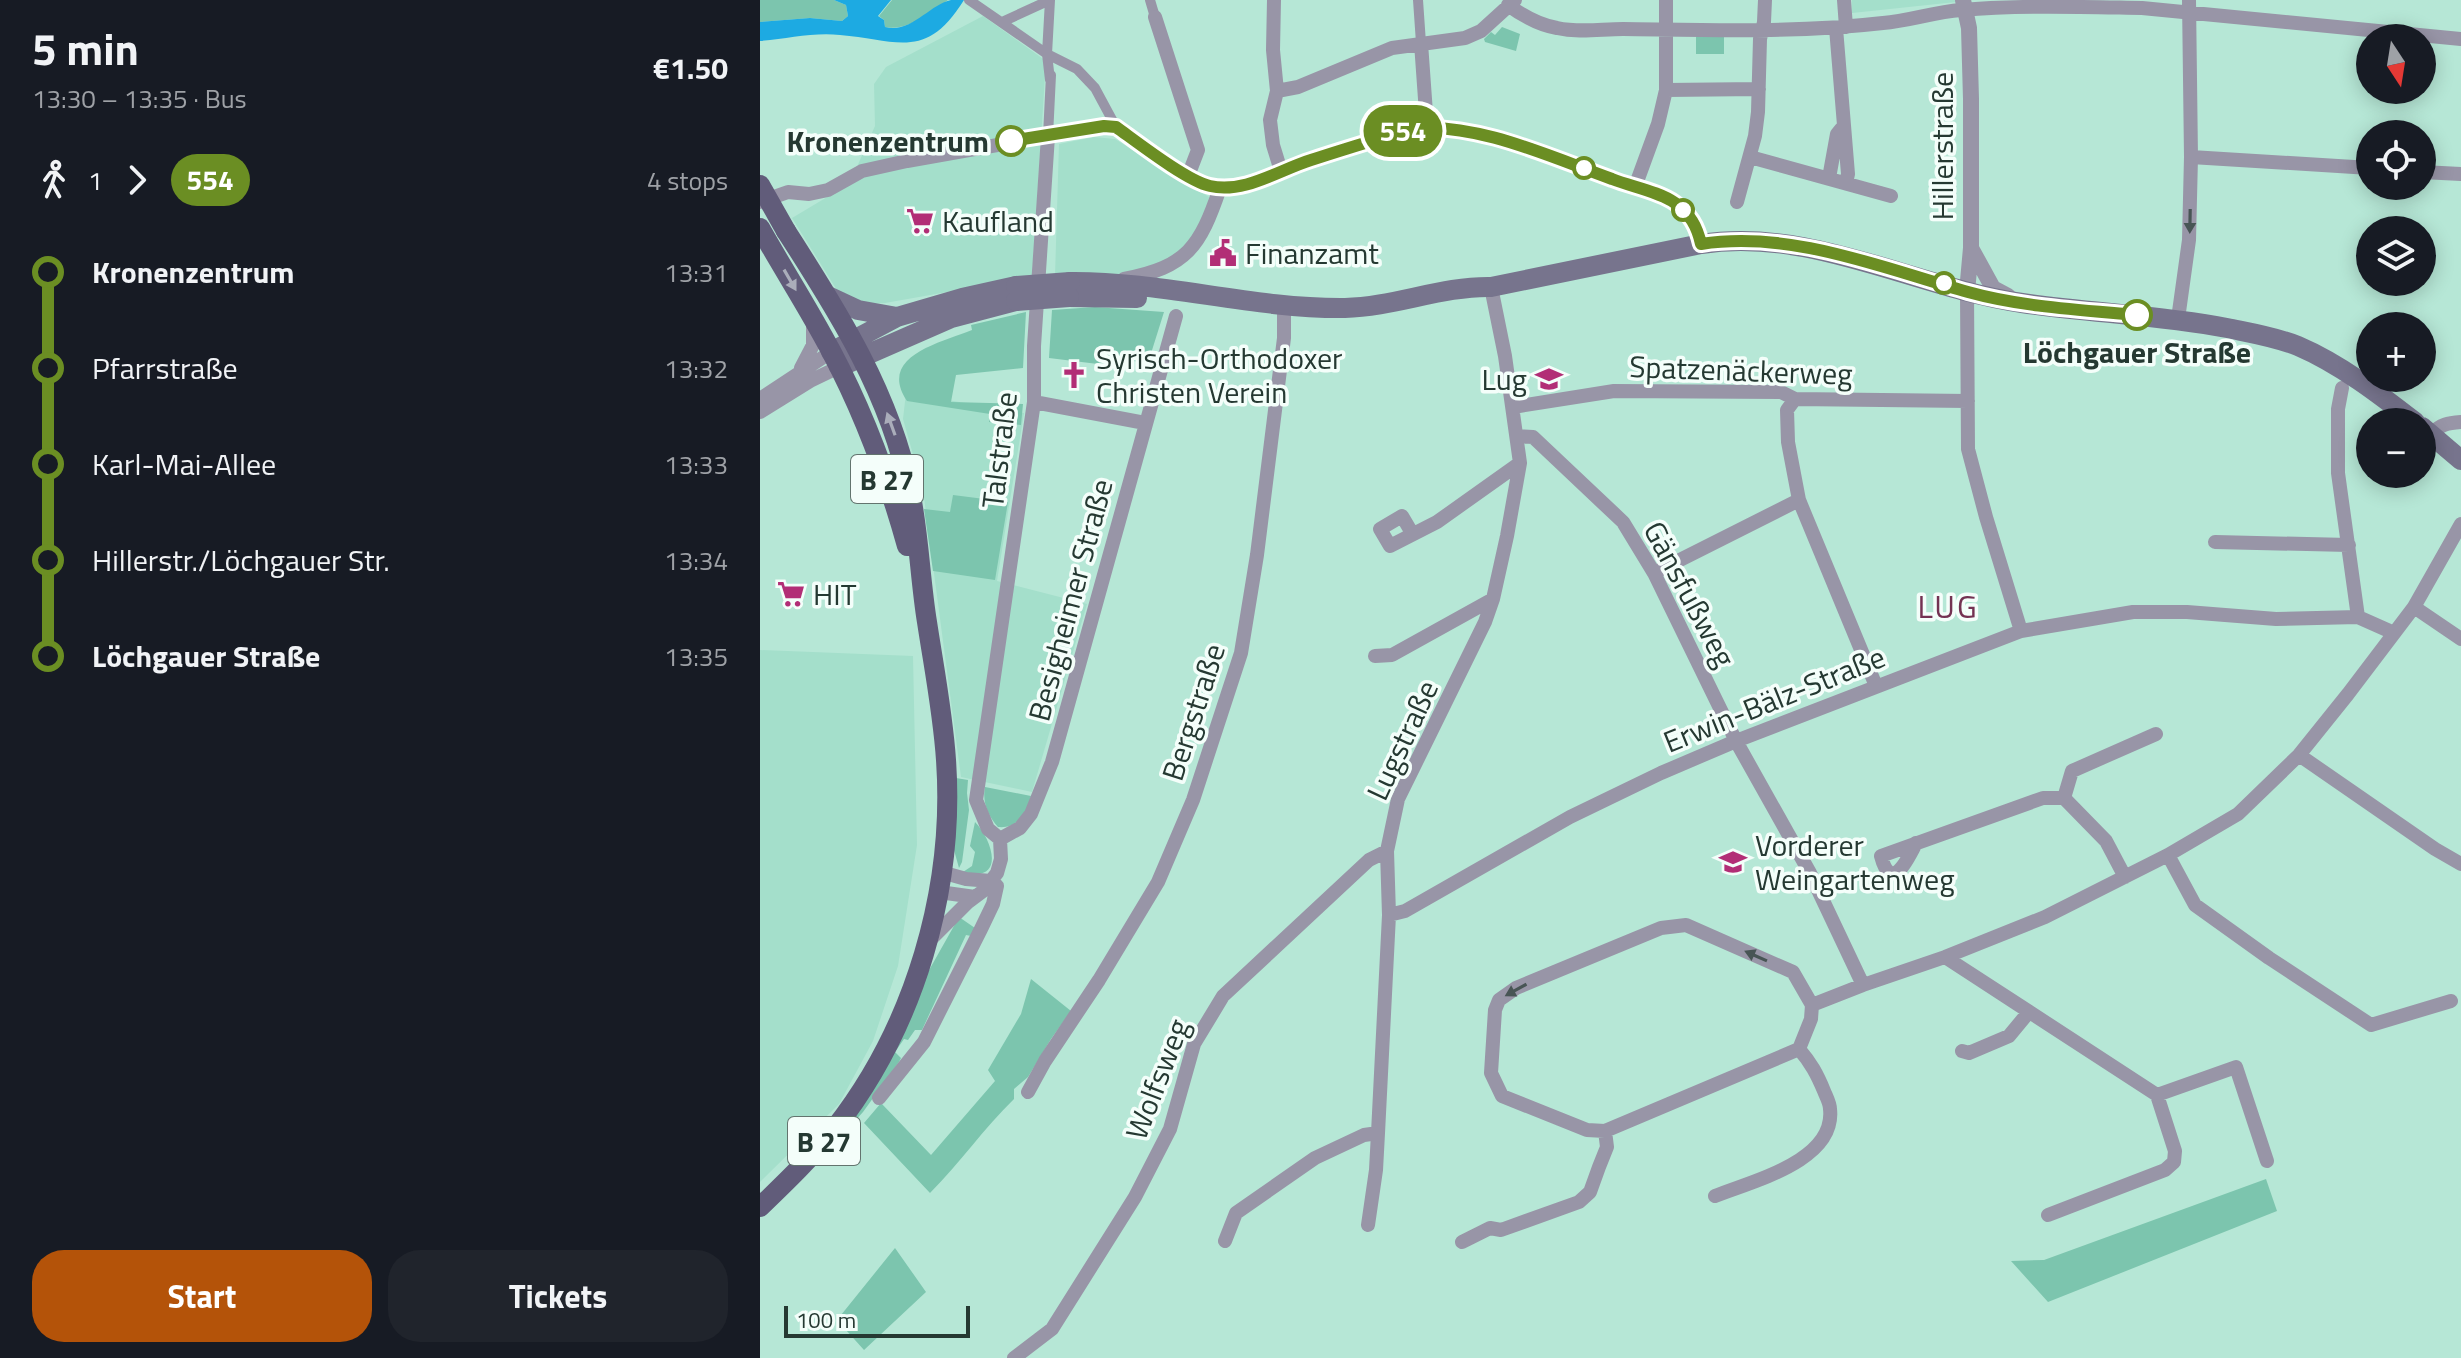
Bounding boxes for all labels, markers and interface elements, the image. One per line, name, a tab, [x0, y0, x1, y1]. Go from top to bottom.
text: 5 min	[32, 15, 139, 82]
north arrow	[2356, 24, 2436, 104]
map controls	[2356, 24, 2436, 488]
text: €1.50	[653, 45, 728, 91]
street label: Hillerstraße	[1919, 72, 1965, 220]
text: 13:30 – 13:35 · Bus	[32, 79, 247, 118]
line badge: 554	[1357, 105, 1449, 157]
text: 554	[1379, 109, 1427, 152]
place label: Kronenzentrum	[786, 118, 989, 164]
button: locate	[2356, 120, 2436, 200]
marker: Kronenzentrum	[996, 126, 1026, 156]
unlabelled marker	[1573, 157, 1595, 179]
icon: walk	[32, 158, 76, 202]
icon: forward	[115, 158, 159, 202]
text: 554	[187, 158, 234, 201]
text: 1	[88, 161, 103, 200]
text: 4 stops	[647, 161, 728, 200]
place label: Kaufland	[942, 198, 1054, 244]
unlabelled marker	[1672, 199, 1694, 221]
supermarket icon: Kaufland	[905, 206, 935, 236]
one-way arrow	[2184, 209, 2196, 234]
button: layers	[2356, 216, 2436, 296]
place label: Finanzamt	[1245, 230, 1379, 276]
public building icon: Finanzamt	[1208, 238, 1238, 268]
text: Kronenzentrum	[92, 249, 295, 295]
text: 13:31	[664, 253, 728, 292]
one-way arrow	[783, 269, 797, 291]
unlabelled marker	[1933, 272, 1955, 294]
marker: Löchgauer Straße	[2122, 300, 2152, 330]
button: +	[2356, 312, 2436, 392]
place label: Löchgauer Straße	[2023, 329, 2251, 375]
place label: Syrisch-Orthodoxer Christen Verein	[1096, 335, 1342, 415]
street label: Spatzenäckerweg	[1629, 343, 1853, 397]
text: Pfarrstraße	[92, 345, 238, 391]
text: 13:32	[664, 349, 728, 388]
place label: Lug	[1481, 356, 1527, 402]
church icon: Syrisch-Orthodoxer Christen Verein	[1059, 360, 1089, 390]
school or university icon: Lug	[1534, 364, 1564, 394]
street label: Talstraße	[969, 389, 1029, 511]
button: −	[2356, 408, 2436, 488]
one-way arrow	[885, 412, 897, 436]
text: Karl-Mai-Allee	[92, 441, 276, 487]
text: 13:33	[664, 445, 728, 484]
road number: B 27	[851, 455, 923, 503]
street label: Besigheimer Straße	[1016, 474, 1124, 726]
street label: Gänsfußweg	[1632, 513, 1748, 675]
text: Hillerstr./Löchgauer Str.	[92, 537, 390, 583]
text: 13:34	[664, 541, 728, 580]
place label: HIT	[813, 571, 857, 617]
supermarket icon: HIT	[776, 579, 806, 609]
district label: LUG	[1917, 582, 1979, 630]
text: Löchgauer Straße	[92, 633, 320, 679]
street label: Erwin-Bälz-Straße	[1656, 634, 1892, 764]
text: 13:35	[664, 637, 728, 676]
street label: Bergstraße	[1149, 638, 1237, 786]
street label: Lugstraße	[1354, 672, 1450, 808]
place label: Vorderer Weingartenweg	[1755, 822, 1955, 902]
school or university icon: Vorderer Weingartenweg	[1718, 847, 1748, 877]
one-way arrow	[1744, 949, 1768, 963]
one-way arrow	[1505, 983, 1527, 997]
street label: Wolfsweg	[1113, 1012, 1201, 1146]
road number: B 27	[788, 1117, 860, 1165]
button: Start	[32, 1250, 372, 1342]
button: Tickets	[388, 1250, 728, 1342]
scale bar	[784, 1302, 970, 1338]
text: 100 m	[796, 1303, 856, 1337]

